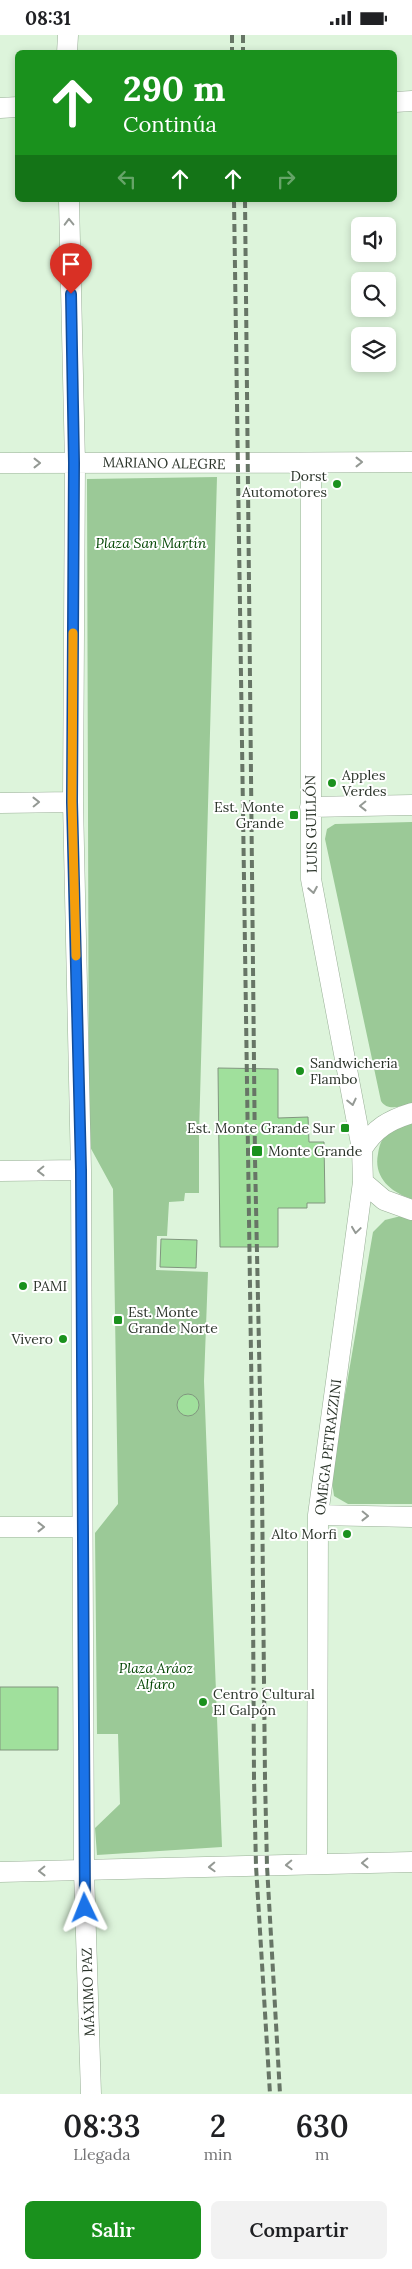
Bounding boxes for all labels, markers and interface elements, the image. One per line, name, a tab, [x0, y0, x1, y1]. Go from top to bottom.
text: 08:31	[25, 6, 71, 30]
text: 290 m	[123, 66, 225, 111]
icon: ahead	[40, 70, 105, 135]
text: Continúa	[123, 110, 217, 138]
icon: left	[113, 165, 141, 193]
icon: ahead	[166, 165, 194, 193]
icon: ahead	[219, 165, 247, 193]
icon: right	[272, 165, 300, 193]
one-way arrow	[64, 217, 75, 225]
map controls	[351, 217, 396, 372]
button: sound	[351, 217, 396, 262]
pin	[50, 243, 92, 294]
icon: arrive	[57, 250, 85, 278]
button: search	[351, 272, 396, 317]
button: layers	[351, 327, 396, 372]
street label: MARIANO ALEGRE	[102, 453, 226, 473]
one-way arrow	[356, 457, 364, 467]
one-way arrow	[34, 458, 42, 468]
place label: Dorst Automotores	[241, 467, 328, 501]
marker: Dorst Automotores	[331, 478, 343, 490]
park label: Plaza San Martín	[96, 534, 207, 552]
place label: Apples Verdes	[341, 766, 387, 800]
street label: LUIS GUILLÓN	[301, 774, 321, 873]
marker: Apples Verdes	[326, 777, 338, 789]
one-way arrow	[33, 797, 41, 807]
place label: Est. Monte Grande	[214, 798, 284, 832]
one-way arrow	[359, 801, 367, 811]
marker: Est. Monte Grande	[288, 809, 300, 821]
one-way arrow	[308, 886, 318, 895]
place label: Sandwicheria Flambo	[310, 1054, 398, 1088]
marker: Sandwicheria Flambo	[294, 1065, 306, 1077]
one-way arrow	[347, 1097, 357, 1106]
place label: Est. Monte Grande Sur	[187, 1119, 335, 1137]
marker: Est. Monte Grande Sur	[339, 1122, 351, 1134]
place label: Monte Grande	[268, 1142, 363, 1160]
marker: Monte Grande	[250, 1144, 264, 1158]
one-way arrow	[36, 1165, 44, 1176]
one-way arrow	[352, 1226, 362, 1234]
place label: PAMI	[33, 1277, 67, 1295]
marker: PAMI	[17, 1280, 29, 1292]
place label: Est. Monte Grande Norte	[128, 1303, 218, 1337]
marker: Est. Monte Grande Norte	[112, 1314, 124, 1326]
place label: Vivero	[10, 1330, 53, 1348]
marker: Vivero	[57, 1333, 69, 1345]
street label: OMEGA PETRAZZINI	[311, 1378, 345, 1516]
one-way arrow	[361, 1511, 369, 1522]
one-way arrow	[38, 1522, 45, 1532]
place label: Alto Morfi	[270, 1525, 337, 1543]
marker: Alto Morfi	[341, 1528, 353, 1540]
park label: Plaza Aráoz Alfaro	[119, 1659, 194, 1693]
place label: Centro Cultural El Galpón	[213, 1685, 315, 1719]
marker: Centro Cultural El Galpón	[197, 1696, 209, 1708]
one-way arrow	[360, 1858, 368, 1868]
one-way arrow	[285, 1860, 292, 1870]
one-way arrow	[208, 1862, 216, 1873]
one-way arrow	[38, 1866, 46, 1877]
position arrow	[58, 1881, 110, 1933]
street label: MÁXIMO PAZ	[77, 1947, 99, 2037]
text: 08:33	[63, 2107, 140, 2145]
text: 2	[210, 2107, 226, 2145]
text: 630	[296, 2107, 349, 2145]
text: Llegada	[73, 2144, 130, 2164]
text: min	[204, 2144, 232, 2164]
text: m	[315, 2144, 329, 2164]
button: Salir	[25, 2201, 201, 2259]
button: Compartir	[211, 2201, 387, 2259]

